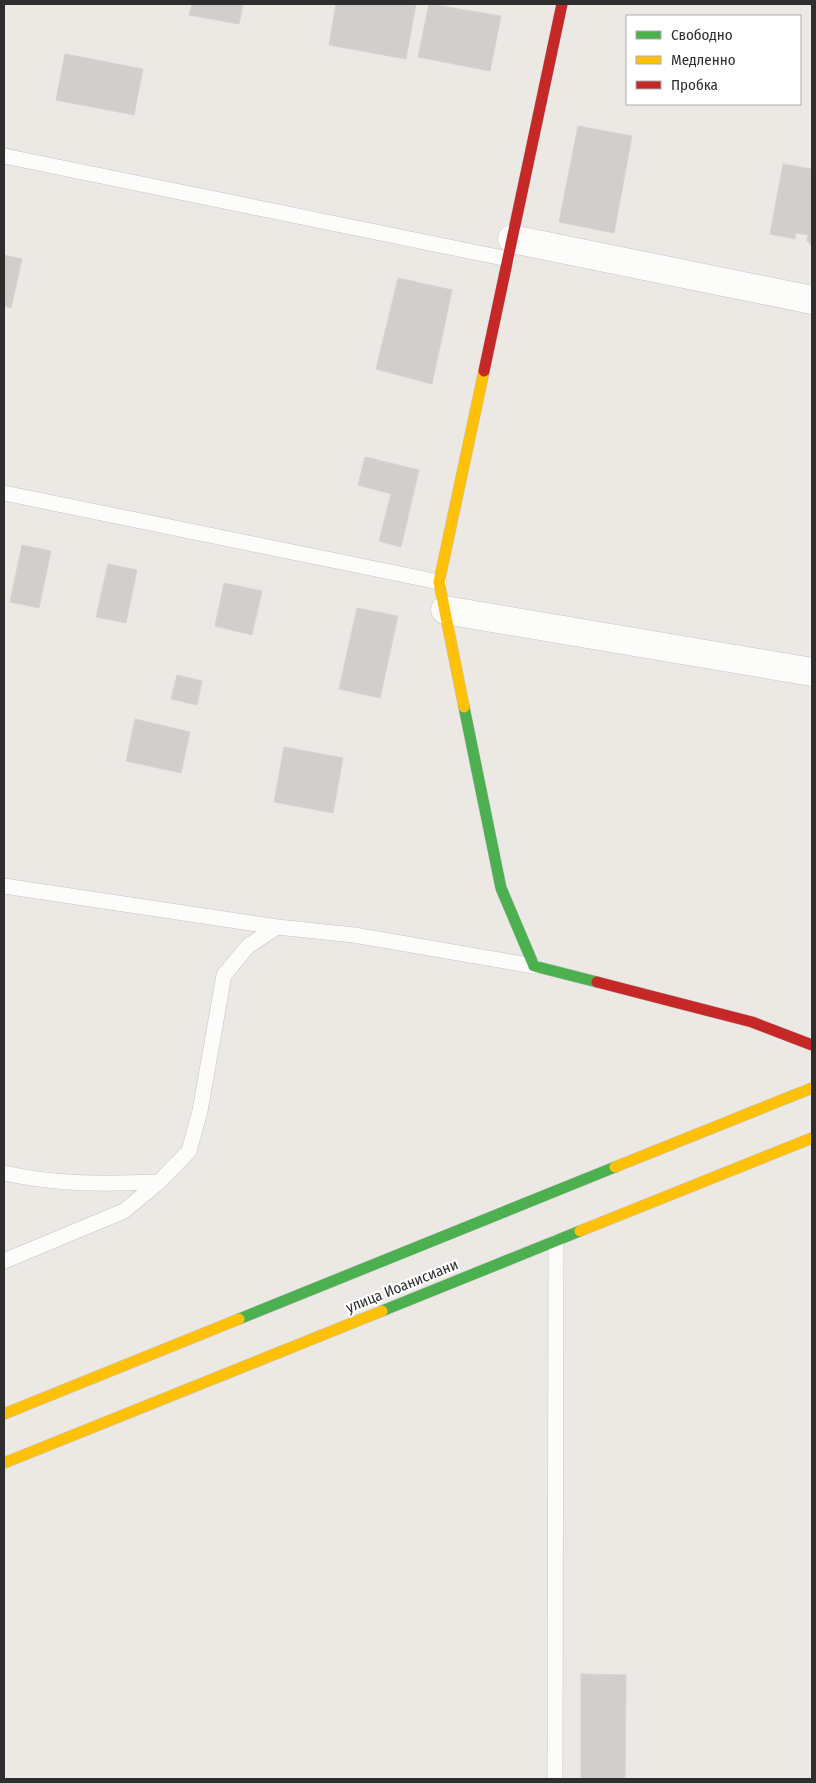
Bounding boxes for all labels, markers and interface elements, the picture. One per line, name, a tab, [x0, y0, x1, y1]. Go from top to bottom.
legend	[626, 15, 801, 105]
text: Свободно	[671, 26, 733, 44]
text: Медленно	[671, 51, 736, 69]
text: Пробка	[671, 76, 718, 94]
street label: улица Иоанисиани	[343, 1255, 461, 1317]

